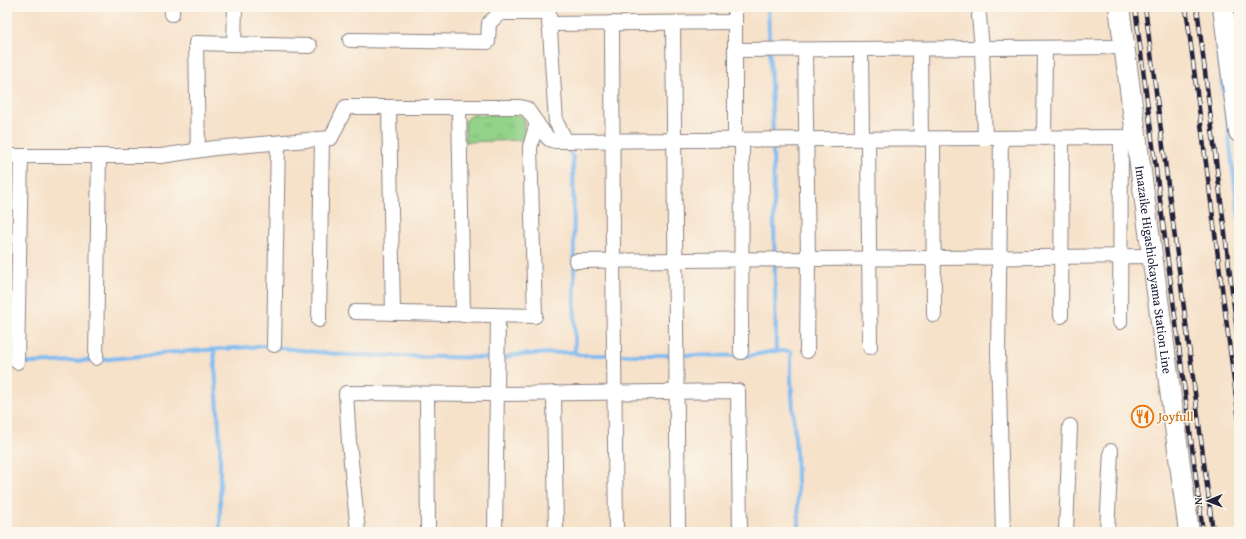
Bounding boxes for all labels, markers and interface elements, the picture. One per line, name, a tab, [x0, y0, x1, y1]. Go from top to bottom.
street label: Imazaike Higashiokayama Station Line	[1131, 164, 1177, 375]
restaurant icon: Joyfull	[1129, 403, 1155, 429]
place label: Joyfull	[1156, 407, 1194, 426]
north arrow	[1188, 481, 1228, 521]
text: N	[1190, 497, 1206, 505]

